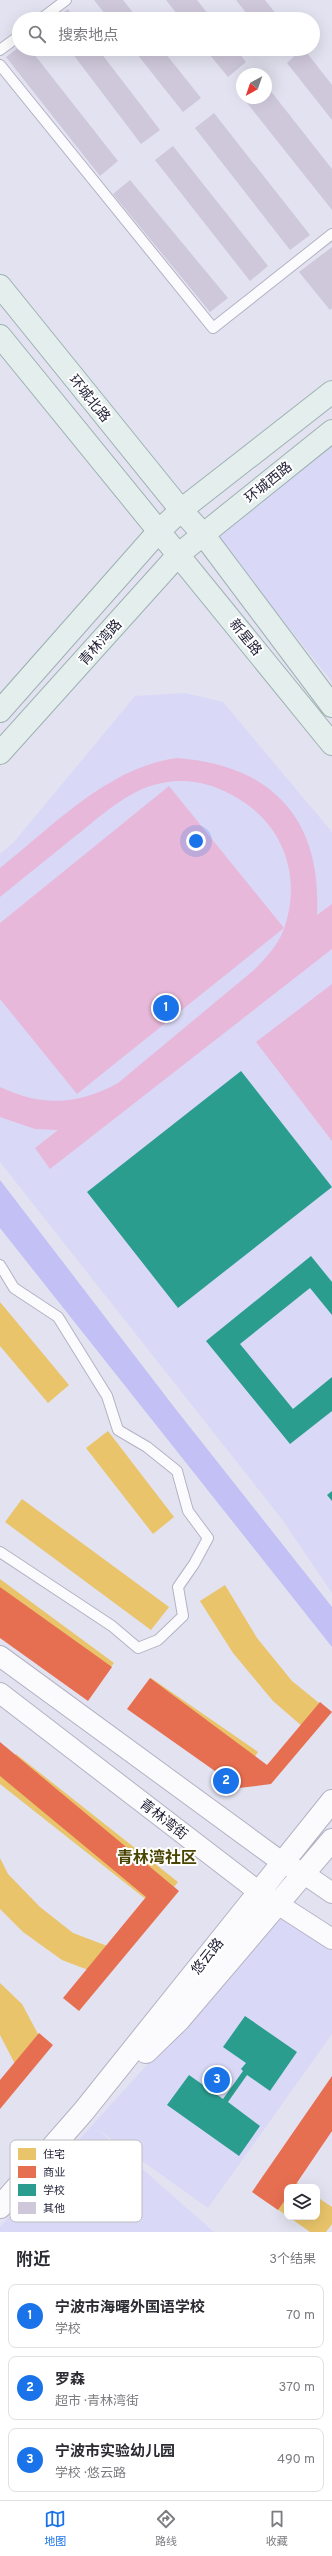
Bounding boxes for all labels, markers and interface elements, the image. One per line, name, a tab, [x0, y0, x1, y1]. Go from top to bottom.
search box	[12, 12, 320, 56]
icon: search	[26, 23, 48, 45]
text: 搜索地点	[58, 27, 118, 46]
north arrow	[236, 68, 272, 104]
street label: 环城北路	[65, 371, 114, 426]
street label: 环城西路	[242, 459, 296, 507]
street label: 新星路	[225, 616, 265, 660]
street label: 青林湾路	[76, 617, 126, 669]
your location	[186, 831, 206, 851]
pin: 1	[153, 993, 179, 1023]
pin: 2	[213, 1766, 239, 1796]
street label: 青林湾街	[136, 1796, 190, 1844]
district label: 青林湾社区	[117, 1848, 197, 1869]
street label: 悠云路	[188, 1935, 228, 1979]
pin: 3	[204, 2065, 230, 2095]
legend	[10, 2140, 142, 2222]
text: 住宅	[43, 2148, 65, 2162]
text: 商业	[43, 2166, 65, 2180]
text: 学校	[43, 2184, 65, 2198]
map controls	[284, 2184, 320, 2220]
button: layers	[284, 2184, 320, 2220]
text: 其他	[43, 2202, 65, 2216]
text: 附近	[16, 2250, 50, 2272]
text: 3个结果	[269, 2252, 316, 2268]
text: 宁波市海曙外国语学校	[55, 2299, 205, 2318]
text: 1	[27, 2308, 33, 2324]
text: 70 m	[286, 2308, 315, 2324]
text: 学校	[55, 2322, 81, 2338]
text: 罗森	[55, 2371, 85, 2390]
text: 2	[26, 2380, 34, 2396]
text: 370 m	[278, 2380, 315, 2396]
text: 超市 · 青林湾街	[55, 2394, 139, 2410]
text: 宁波市实验幼儿园	[55, 2443, 175, 2462]
text: 3	[26, 2452, 34, 2468]
text: 490 m	[277, 2452, 315, 2468]
text: 学校 · 悠云路	[55, 2466, 126, 2482]
tab: 地图	[44, 2508, 66, 2549]
tab: 路线	[155, 2508, 177, 2549]
tab: 收藏	[266, 2508, 288, 2549]

